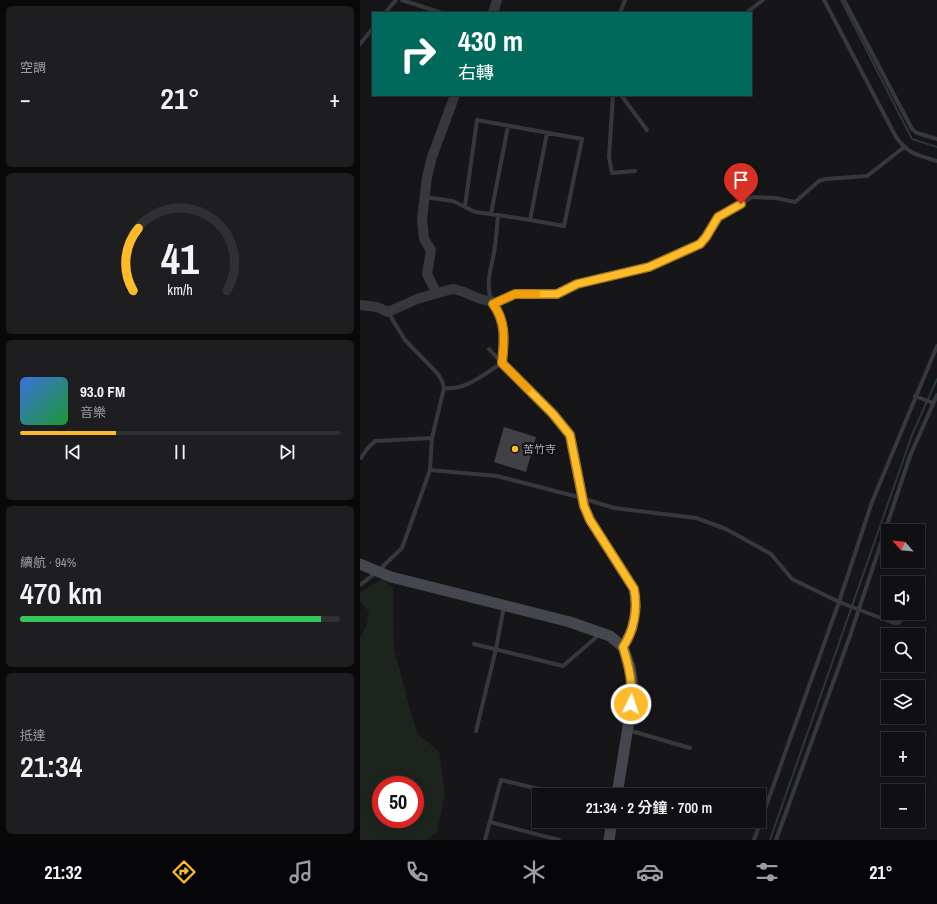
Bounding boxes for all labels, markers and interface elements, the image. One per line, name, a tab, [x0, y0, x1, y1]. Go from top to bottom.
text: 430 m	[458, 22, 523, 60]
icon: right	[392, 28, 444, 80]
text: 空調	[20, 59, 46, 76]
text: 右轉	[458, 60, 494, 85]
text: 21°	[160, 78, 200, 118]
text: −	[20, 84, 31, 114]
text: +	[329, 84, 340, 114]
pin	[724, 163, 758, 204]
icon: arrive	[730, 169, 752, 191]
text: 41	[161, 231, 199, 287]
text: km/h	[167, 280, 193, 299]
text: 93.0 FM	[80, 381, 125, 402]
text: 音樂	[80, 404, 106, 421]
icon: previous	[62, 441, 84, 463]
icon: pause	[169, 441, 191, 463]
icon: next	[276, 441, 298, 463]
place label: 苦竹寺	[523, 442, 556, 456]
marker: 苦竹寺	[510, 444, 520, 454]
north arrow	[881, 524, 925, 568]
map controls	[881, 524, 925, 828]
text: 續航 · 94%	[20, 554, 76, 571]
text: 470 km	[20, 573, 102, 613]
button: sound	[881, 576, 925, 620]
button: search	[881, 628, 925, 672]
button: layers	[881, 680, 925, 724]
position arrow	[610, 683, 652, 725]
text: 抵達	[20, 727, 46, 744]
button: +	[881, 732, 925, 776]
text: 21:34	[20, 746, 82, 786]
speed limit sign: 50	[372, 776, 424, 828]
button: −	[881, 784, 925, 828]
text: 21:34 · 2 分鐘 · 700 m	[586, 797, 712, 818]
icon: directions	[170, 858, 198, 886]
icon: music	[287, 858, 315, 886]
icon: phone	[403, 858, 431, 886]
icon: climate	[520, 858, 548, 886]
icon: car	[636, 858, 664, 886]
icon: filters	[753, 858, 781, 886]
text: 21:32	[44, 860, 82, 885]
text: 21°	[869, 860, 893, 885]

